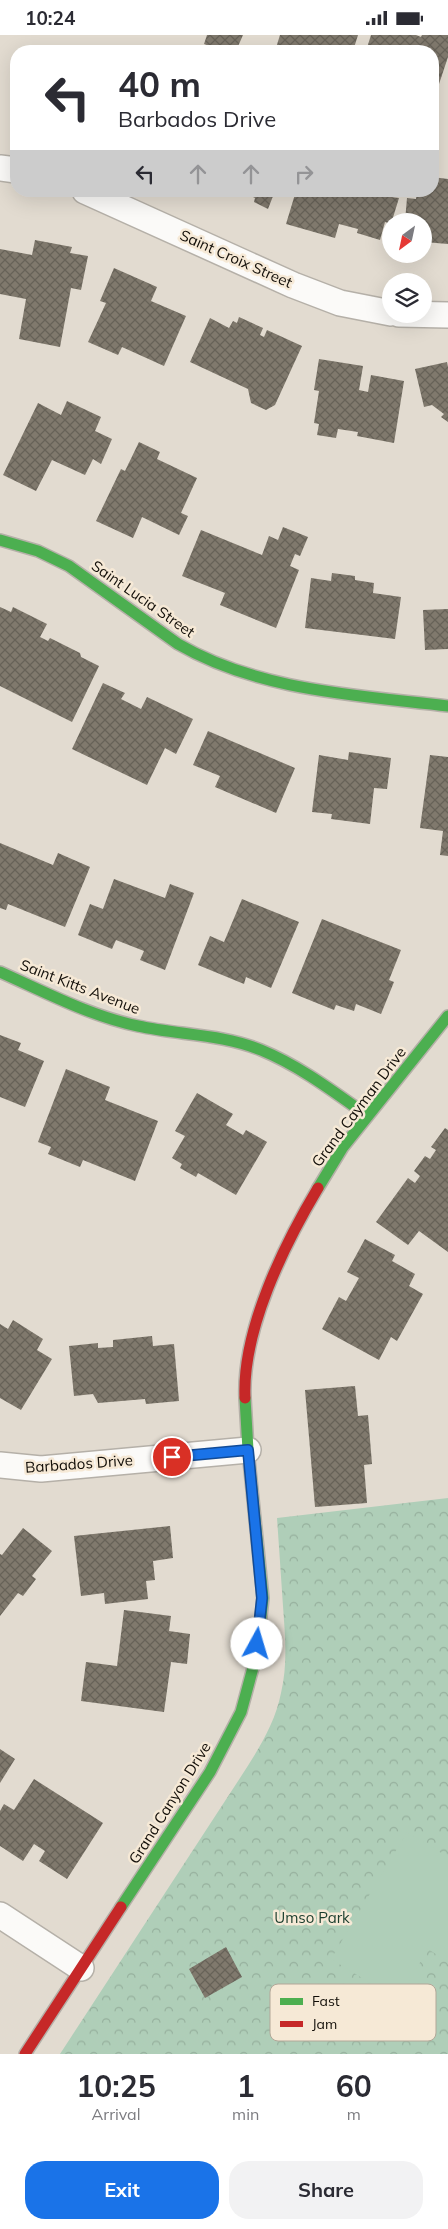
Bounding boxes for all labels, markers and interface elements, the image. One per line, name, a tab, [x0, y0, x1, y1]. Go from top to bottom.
text: 10:24	[25, 6, 75, 30]
text: 40 m	[118, 62, 201, 106]
icon: left	[35, 65, 100, 130]
text: Barbados Drive	[118, 105, 276, 133]
icon: left	[131, 160, 159, 188]
icon: ahead	[184, 160, 212, 188]
icon: ahead	[237, 160, 265, 188]
icon: right	[290, 160, 318, 188]
north arrow	[382, 213, 432, 263]
map controls	[382, 213, 432, 323]
street label: Saint Croix Street	[177, 225, 295, 292]
button: layers	[382, 273, 432, 323]
street label: Saint Lucia Street	[88, 556, 199, 641]
street label: Saint Kitts Avenue	[18, 955, 143, 1018]
street label: Grand Cayman Drive	[307, 1043, 410, 1170]
pin	[151, 1436, 193, 1478]
icon: arrive	[158, 1443, 186, 1471]
street label: Barbados Drive	[25, 1450, 133, 1477]
position arrow	[230, 1617, 282, 1669]
street label: Grand Canyon Drive	[124, 1738, 215, 1867]
park label: Umso Park	[274, 1908, 350, 1927]
legend	[270, 1984, 436, 2041]
text: Fast	[312, 1992, 340, 2010]
text: Jam	[312, 2015, 337, 2033]
text: 10:25	[76, 2067, 156, 2105]
text: 1	[237, 2067, 255, 2105]
text: 60	[336, 2067, 372, 2105]
text: Arrival	[92, 2104, 141, 2124]
text: min	[232, 2104, 259, 2124]
text: m	[347, 2104, 361, 2124]
button: Exit	[25, 2161, 219, 2219]
button: Share	[229, 2161, 423, 2219]

